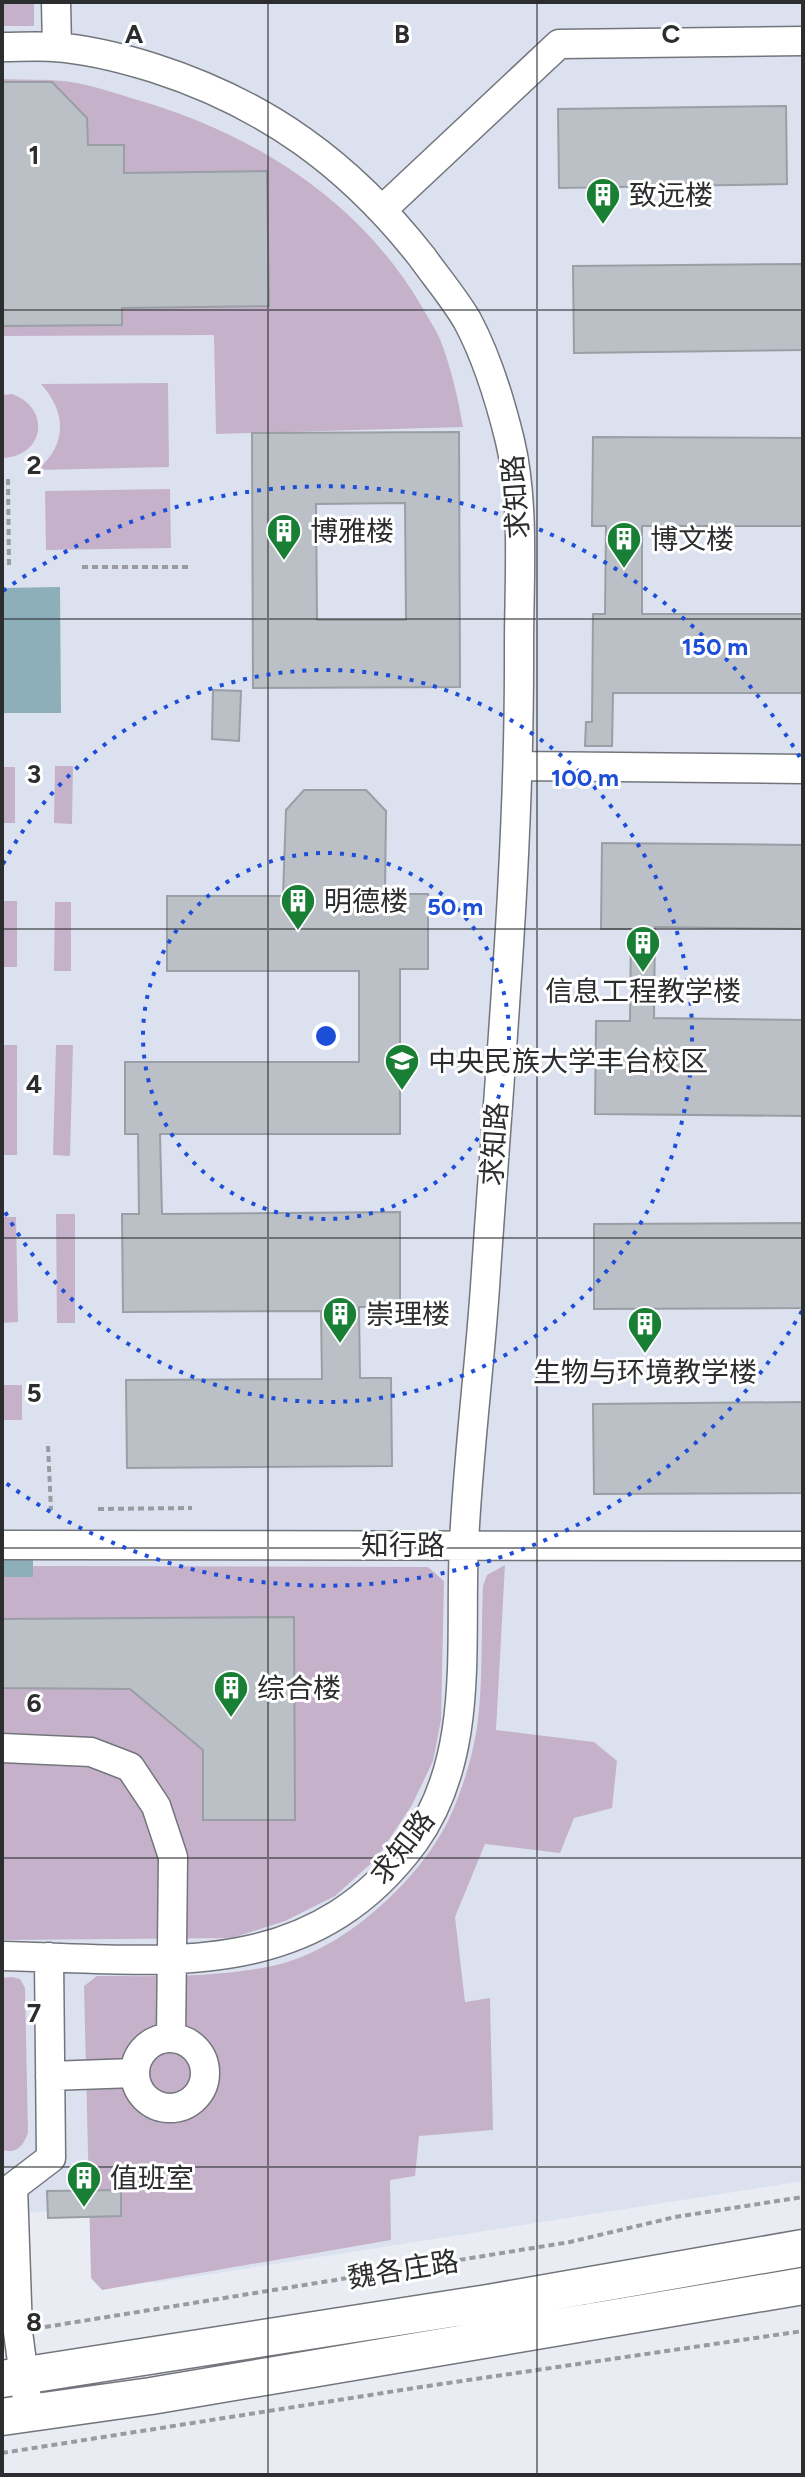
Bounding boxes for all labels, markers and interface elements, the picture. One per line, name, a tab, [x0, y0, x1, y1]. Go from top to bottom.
text: A	[125, 18, 144, 50]
text: B	[394, 18, 410, 50]
text: C	[662, 18, 681, 50]
text: 1	[29, 139, 39, 171]
building icon: 致远楼	[584, 176, 622, 226]
place label: 致远楼	[629, 178, 713, 212]
text: 2	[26, 449, 42, 481]
street label: 求知路	[495, 454, 535, 540]
building icon: 博雅楼	[265, 512, 303, 562]
place label: 博雅楼	[310, 514, 394, 548]
building icon: 博文楼	[605, 520, 643, 570]
place label: 博文楼	[650, 522, 734, 556]
text: 150 m	[682, 632, 748, 661]
text: 3	[27, 758, 41, 790]
text: 100 m	[551, 763, 619, 792]
building icon: 明德楼	[279, 882, 317, 932]
place label: 明德楼	[324, 884, 408, 918]
text: 50 m	[427, 892, 483, 921]
building icon: 信息工程教学楼	[624, 924, 662, 974]
place label: 信息工程教学楼	[545, 974, 741, 1008]
centre of rings	[312, 1022, 340, 1050]
school or university icon: 中央民族大学丰台校区	[383, 1042, 421, 1092]
place label: 中央民族大学丰台校区	[428, 1044, 708, 1078]
text: 4	[26, 1068, 42, 1100]
street label: 求知路	[474, 1101, 514, 1187]
building icon: 崇理楼	[321, 1295, 359, 1345]
place label: 崇理楼	[366, 1297, 450, 1331]
building icon: 生物与环境教学楼	[626, 1305, 664, 1355]
place label: 生物与环境教学楼	[533, 1355, 757, 1389]
text: 5	[26, 1377, 42, 1409]
street label: 知行路	[361, 1528, 445, 1562]
building icon: 综合楼	[212, 1669, 250, 1719]
place label: 综合楼	[257, 1671, 341, 1705]
text: 6	[26, 1687, 42, 1719]
street label: 求知路	[363, 1803, 441, 1891]
text: 7	[27, 1997, 41, 2029]
building icon: 值班室	[65, 2159, 103, 2209]
place label: 值班室	[110, 2161, 194, 2195]
street label: 魏各庄路	[345, 2243, 461, 2295]
text: 8	[26, 2306, 42, 2338]

